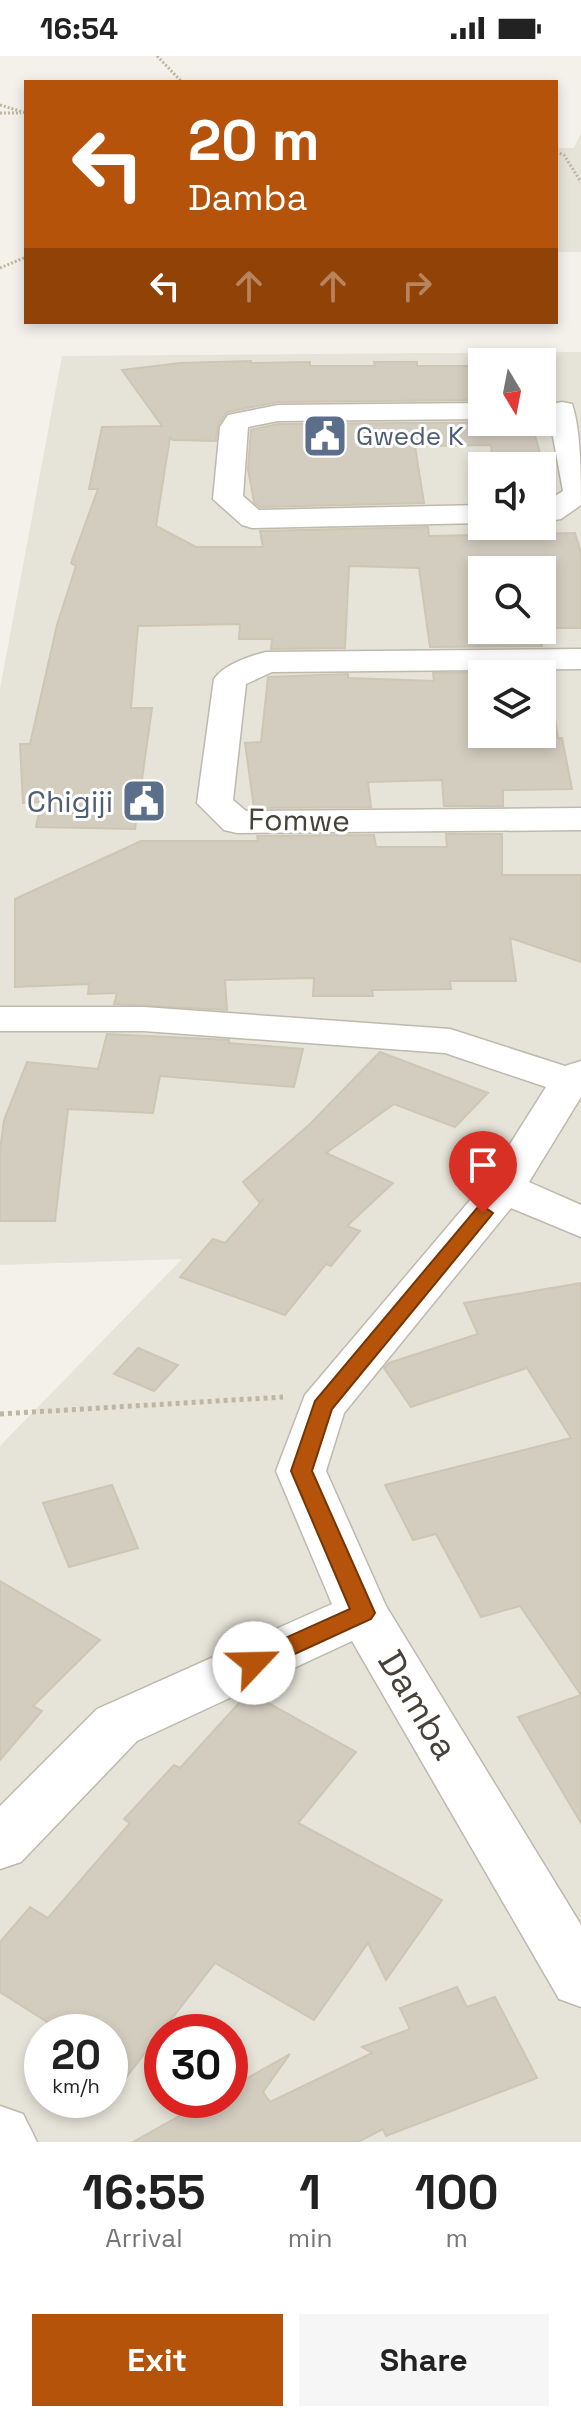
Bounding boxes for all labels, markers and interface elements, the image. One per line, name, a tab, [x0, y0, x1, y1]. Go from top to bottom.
text: 16:54	[40, 9, 118, 48]
text: 20 m	[188, 105, 320, 176]
icon: left	[56, 112, 160, 216]
text: Damba	[188, 175, 307, 221]
icon: left	[143, 264, 187, 308]
icon: ahead	[227, 264, 271, 308]
icon: ahead	[311, 264, 355, 308]
icon: right	[395, 264, 439, 308]
north arrow	[468, 348, 556, 436]
map controls	[468, 348, 556, 748]
public building icon: Gwede K	[301, 412, 349, 460]
place label: Gwede K	[356, 419, 464, 453]
button: sound	[468, 452, 556, 540]
button: search	[468, 556, 556, 644]
button: layers	[468, 660, 556, 748]
public building icon: Chigiji	[120, 777, 168, 825]
place label: Chigiji	[27, 782, 113, 821]
street label: Fomwe	[248, 800, 350, 840]
pin	[449, 1131, 517, 1213]
icon: arrive	[461, 1143, 505, 1187]
position arrow	[212, 1621, 296, 1705]
street label: Damba	[368, 1642, 468, 1768]
speed limit sign: 30	[144, 2014, 248, 2118]
text: 20	[51, 2030, 101, 2081]
text: km/h	[52, 2073, 100, 2099]
text: 16:55	[82, 2162, 206, 2223]
text: 1	[299, 2162, 321, 2223]
text: 100	[415, 2162, 499, 2223]
text: Arrival	[105, 2221, 183, 2255]
text: min	[288, 2221, 333, 2255]
text: m	[446, 2221, 468, 2255]
button: Exit	[32, 2314, 283, 2406]
button: Share	[299, 2314, 549, 2406]

